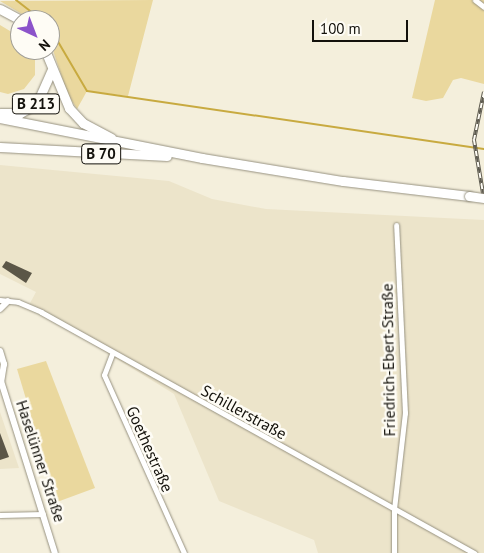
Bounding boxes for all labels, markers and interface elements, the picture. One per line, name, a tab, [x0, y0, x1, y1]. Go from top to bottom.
north arrow	[10, 10, 60, 60]
scale bar	[314, 10, 410, 42]
text: 100 m	[320, 19, 361, 38]
text: N	[35, 36, 54, 55]
road number: B 213	[11, 92, 61, 116]
road number: B 70	[81, 142, 121, 166]
street label: Friedrich-Ebert-Straße	[377, 283, 399, 437]
street label: Schillerstraße	[198, 381, 290, 443]
street label: Haselünner Straße	[12, 398, 70, 524]
street label: Goethestraße	[123, 403, 177, 495]

